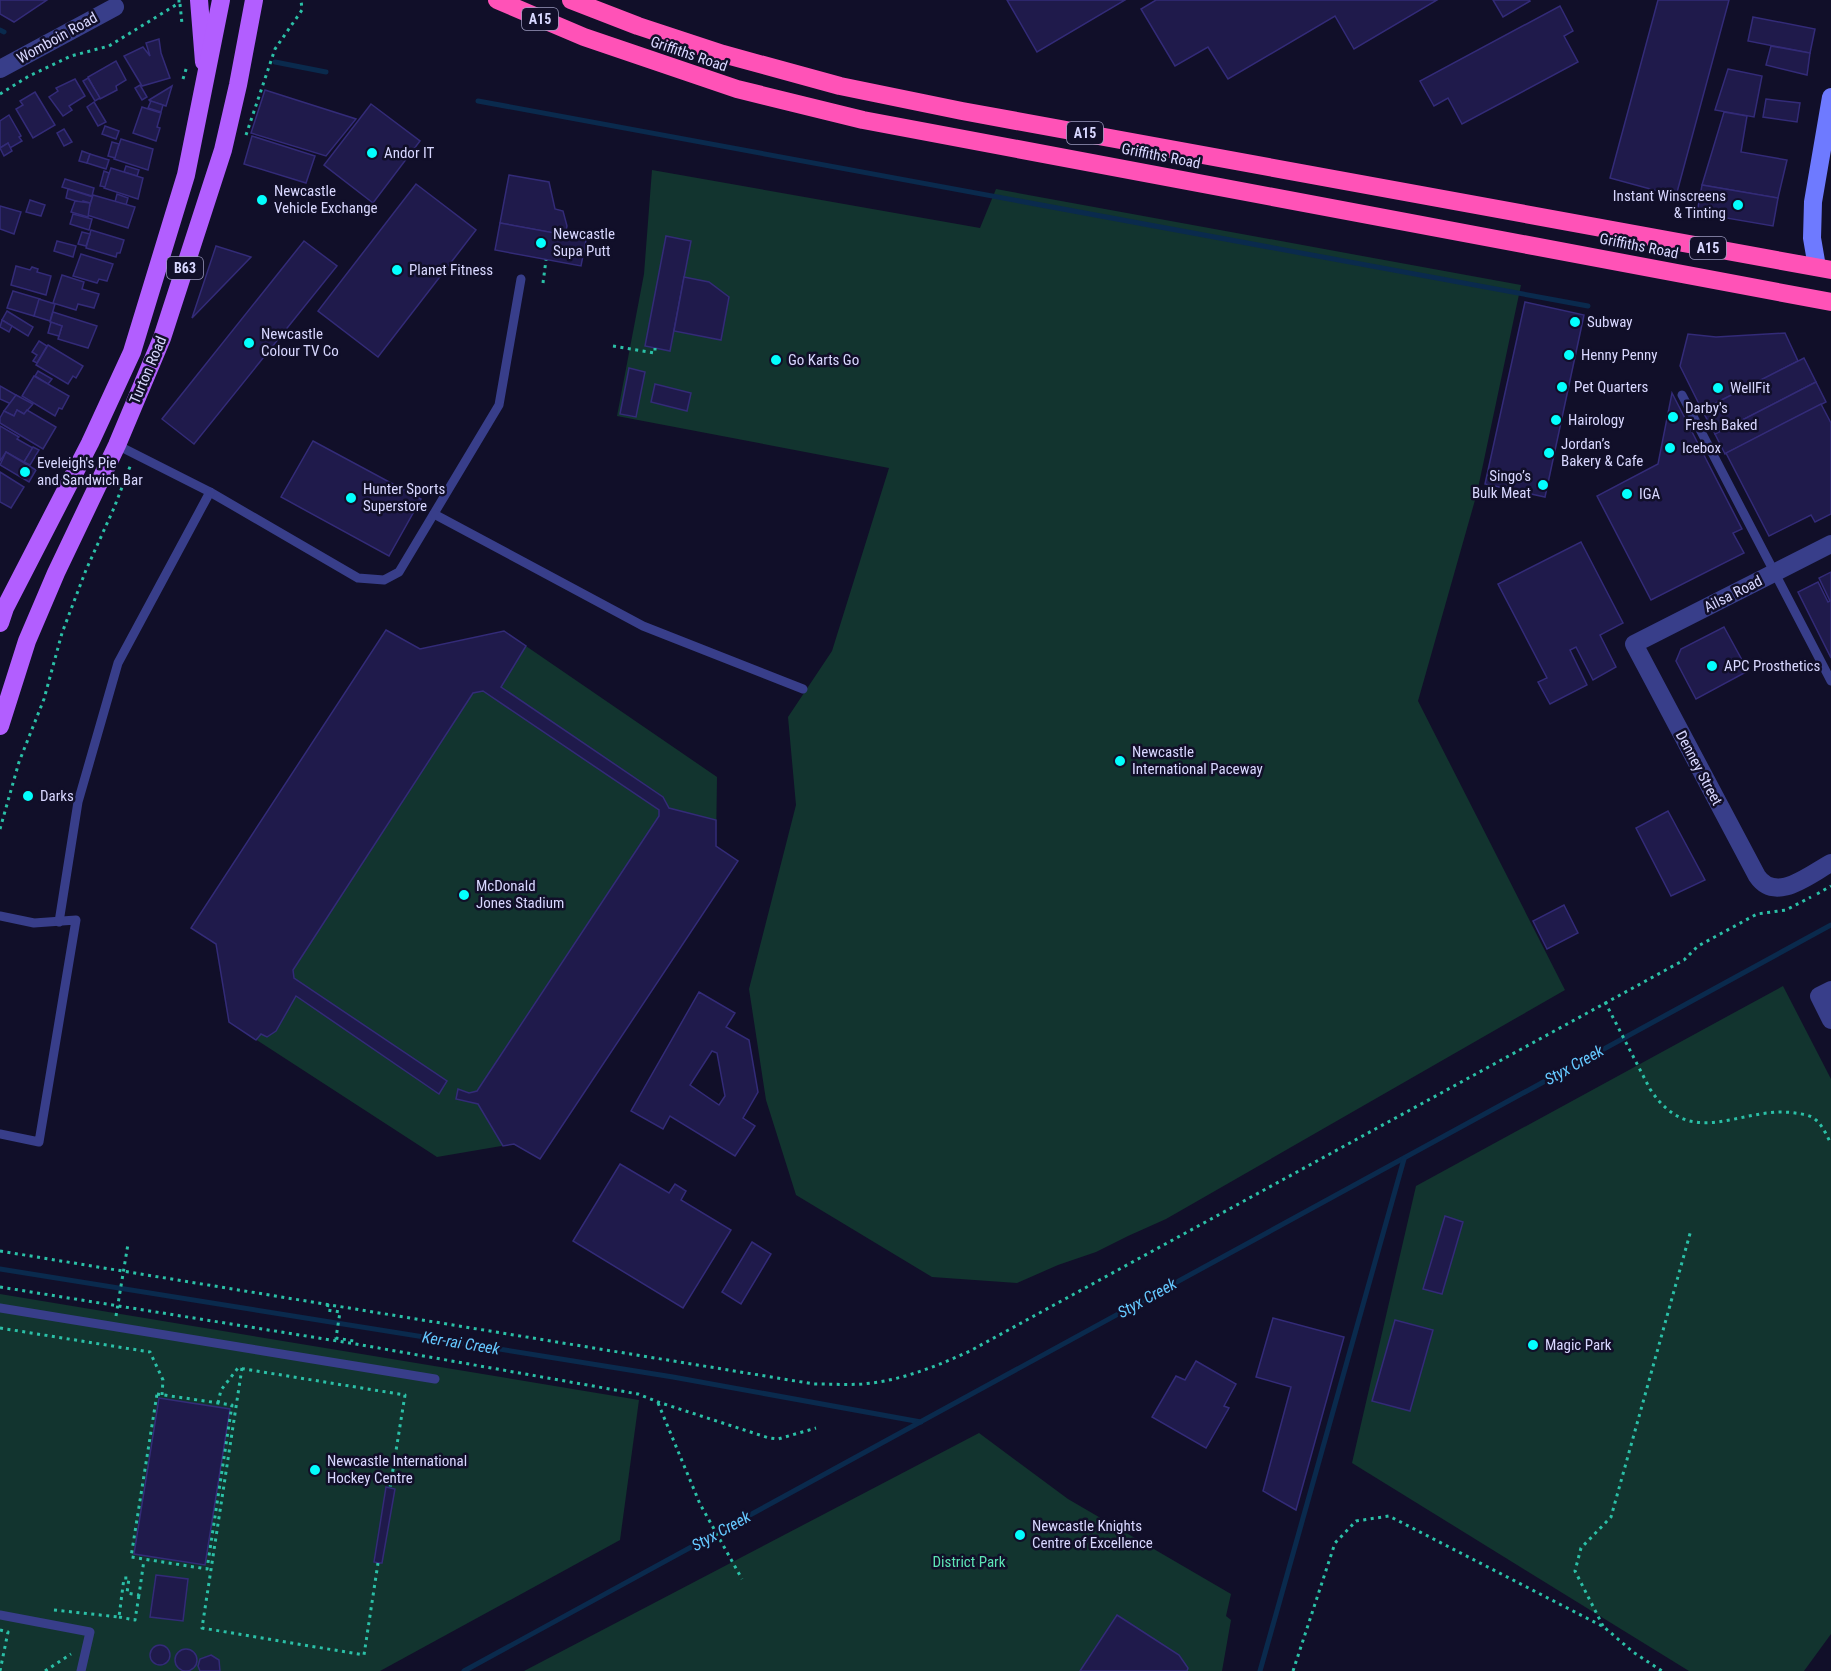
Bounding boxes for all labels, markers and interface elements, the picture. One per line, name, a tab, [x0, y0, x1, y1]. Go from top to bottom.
road number: A15	[522, 8, 558, 30]
street label: Womboin Road	[14, 9, 100, 67]
street label: Griffiths Road	[648, 32, 730, 76]
road number: A15	[1067, 122, 1103, 144]
street label: Griffiths Road	[1120, 140, 1202, 172]
place label: Andor IT	[384, 144, 434, 162]
marker: Andor IT	[365, 146, 379, 160]
place label: Newcastle Vehicle Exchange	[274, 182, 378, 217]
place label: Instant Winscreens & Tinting	[1613, 187, 1726, 222]
marker: Newcastle Vehicle Exchange	[255, 193, 269, 207]
marker: Instant Winscreens & Tinting	[1731, 198, 1745, 212]
place label: Newcastle Supa Putt	[553, 225, 615, 260]
street label: Griffiths Road	[1598, 230, 1680, 262]
marker: Newcastle Supa Putt	[534, 236, 548, 250]
road number: A15	[1690, 237, 1726, 259]
road number: B63	[167, 257, 203, 279]
place label: Planet Fitness	[409, 261, 493, 279]
marker: Planet Fitness	[390, 263, 404, 277]
place label: Subway	[1587, 313, 1633, 331]
marker: Subway	[1568, 315, 1582, 329]
place label: Newcastle Colour TV Co	[261, 325, 339, 360]
street label: Turton Road	[126, 333, 170, 407]
marker: Newcastle Colour TV Co	[242, 336, 256, 350]
place label: Henny Penny	[1581, 346, 1658, 364]
marker: Henny Penny	[1562, 348, 1576, 362]
place label: Go Karts Go	[788, 351, 859, 369]
marker: Go Karts Go	[769, 353, 783, 367]
place label: Pet Quarters	[1574, 378, 1649, 396]
place label: WellFit	[1730, 379, 1770, 397]
marker: Pet Quarters	[1555, 380, 1569, 394]
marker: WellFit	[1711, 381, 1725, 395]
place label: Darby's Fresh Baked	[1685, 399, 1757, 434]
marker: Darby's Fresh Baked	[1666, 410, 1680, 424]
place label: Hairology	[1568, 411, 1625, 429]
marker: Hairology	[1549, 413, 1563, 427]
place label: Jordan’s Bakery & Cafe	[1561, 435, 1643, 470]
place label: Icebox	[1682, 439, 1721, 457]
marker: Icebox	[1663, 441, 1677, 455]
marker: Jordan’s Bakery & Cafe	[1542, 446, 1556, 460]
place label: Eveleigh's Pie and Sandwich Bar	[37, 454, 143, 489]
marker: Eveleigh's Pie and Sandwich Bar	[18, 465, 32, 479]
place label: Singo’s Bulk Meat	[1472, 467, 1531, 502]
marker: Singo’s Bulk Meat	[1536, 478, 1550, 492]
place label: Hunter Sports Superstore	[363, 480, 445, 515]
place label: IGA	[1639, 485, 1661, 503]
marker: IGA	[1620, 487, 1634, 501]
marker: Hunter Sports Superstore	[344, 491, 358, 505]
street label: Ailsa Road	[1701, 572, 1765, 616]
place label: APC Prosthetics	[1724, 657, 1821, 675]
marker: APC Prosthetics	[1705, 659, 1719, 673]
street label: Denney Street	[1672, 728, 1726, 808]
place label: Newcastle International Paceway	[1132, 743, 1263, 778]
marker: Newcastle International Paceway	[1113, 754, 1127, 768]
place label: Darks	[40, 787, 74, 805]
marker: Darks	[21, 789, 35, 803]
place label: McDonald Jones Stadium	[476, 877, 564, 912]
marker: McDonald Jones Stadium	[457, 888, 471, 902]
water label: Styx Creek	[1541, 1041, 1608, 1089]
water label: Styx Creek	[1114, 1274, 1181, 1322]
water label: Ker-rai Creek	[421, 1328, 502, 1359]
place label: Magic Park	[1545, 1336, 1612, 1354]
marker: Magic Park	[1526, 1338, 1540, 1352]
place label: Newcastle International Hockey Centre	[327, 1452, 467, 1487]
marker: Newcastle International Hockey Centre	[308, 1463, 322, 1477]
water label: Styx Creek	[688, 1507, 755, 1555]
place label: Newcastle Knights Centre of Excellence	[1032, 1517, 1153, 1552]
marker: Newcastle Knights Centre of Excellence	[1013, 1528, 1027, 1542]
park label: District Park	[933, 1553, 1006, 1571]

